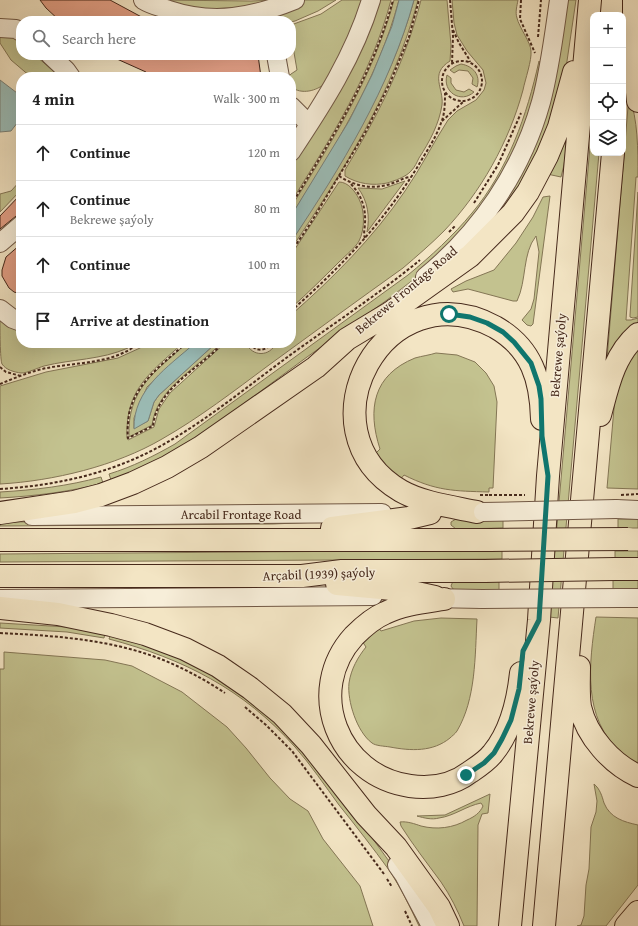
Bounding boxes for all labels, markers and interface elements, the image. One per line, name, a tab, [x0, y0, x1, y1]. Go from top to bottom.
map controls	[590, 12, 626, 156]
button: +	[590, 12, 626, 48]
search box	[16, 16, 296, 60]
icon: search	[30, 27, 52, 49]
text: Search here	[62, 28, 136, 49]
button: −	[590, 48, 626, 84]
button: locate	[590, 84, 626, 120]
text: 4 min	[32, 86, 74, 111]
text: Walk · 300 m	[213, 89, 280, 108]
button: layers	[590, 120, 626, 156]
icon: ahead	[32, 142, 54, 164]
text: Continue	[70, 142, 131, 163]
text: 120 m	[248, 143, 280, 162]
text: Continue	[70, 189, 131, 210]
icon: ahead	[32, 198, 54, 220]
text: 80 m	[254, 199, 280, 218]
text: Bekrewe şaýoly	[70, 210, 154, 229]
street label: Bekrewe Frontage Road	[351, 242, 461, 338]
icon: ahead	[32, 254, 54, 276]
text: Continue	[70, 254, 131, 275]
text: 100 m	[248, 255, 280, 274]
route start	[440, 305, 458, 323]
icon: arrive	[32, 310, 54, 332]
text: Arrive at destination	[70, 310, 209, 331]
street label: Bekrewe şaýoly	[545, 312, 571, 398]
street label: Arcabil Frontage Road	[181, 505, 301, 524]
street label: Arçabil (1939) şaýoly	[262, 563, 376, 585]
street label: Bekrewe şaýoly	[518, 659, 544, 745]
route end	[457, 766, 475, 784]

